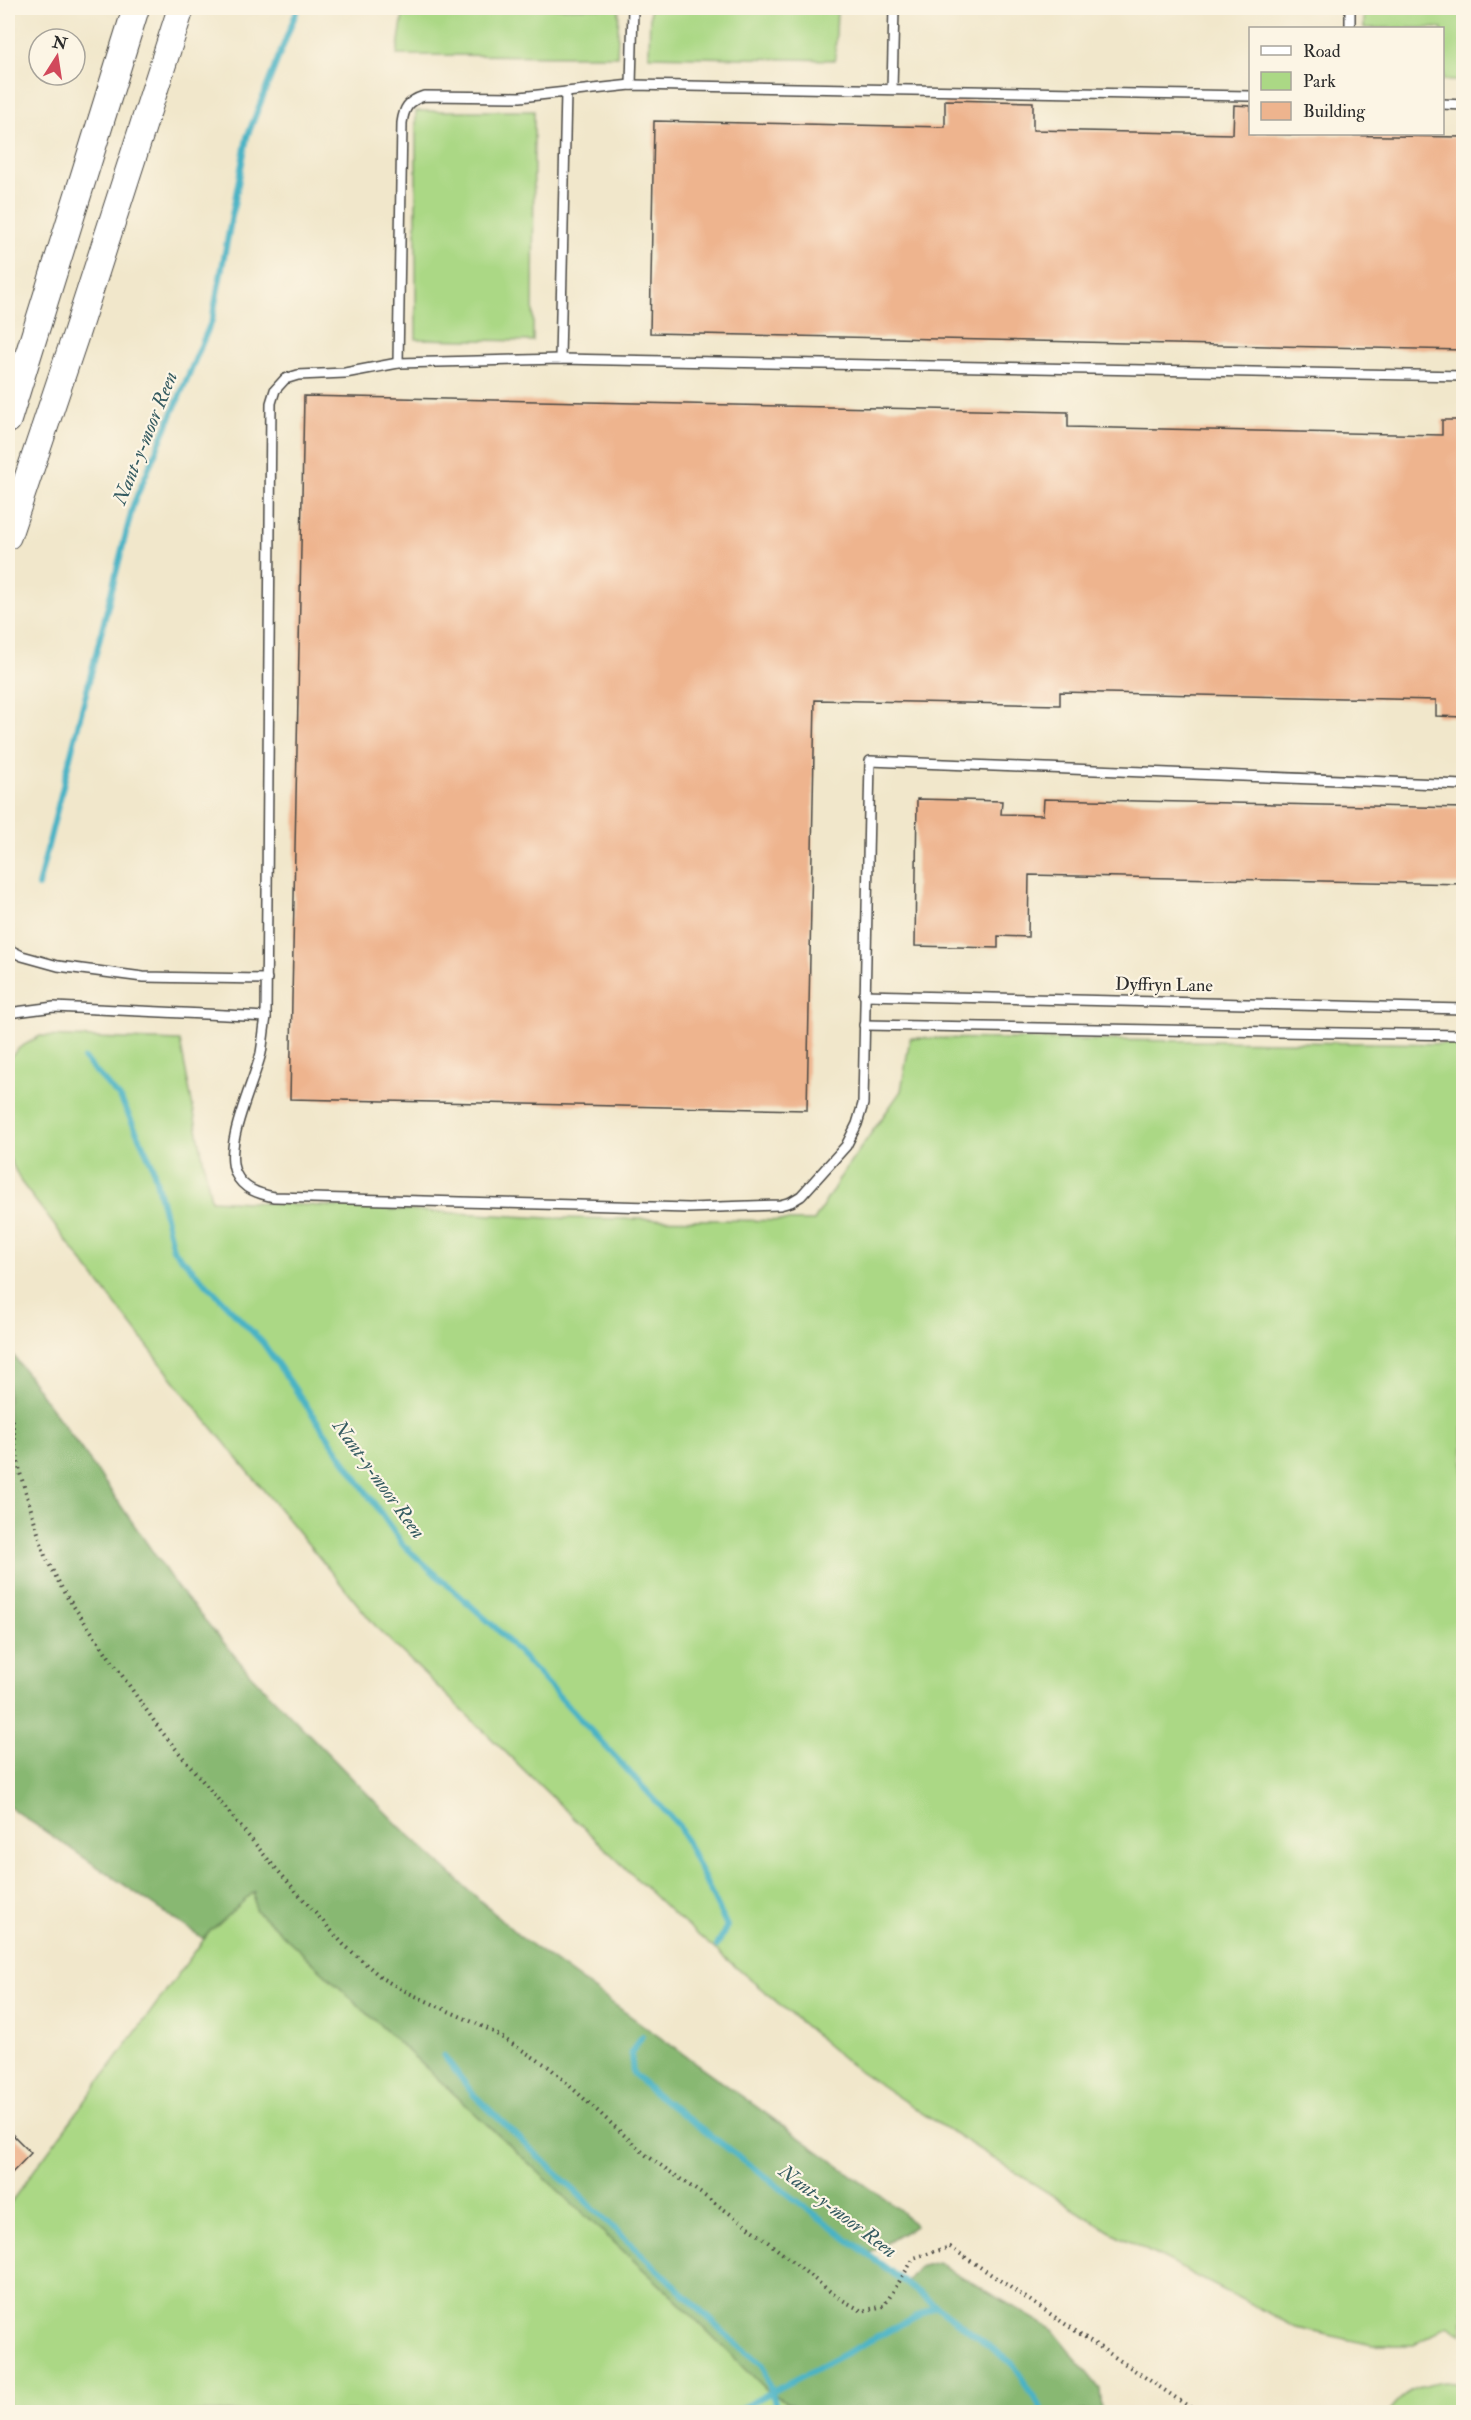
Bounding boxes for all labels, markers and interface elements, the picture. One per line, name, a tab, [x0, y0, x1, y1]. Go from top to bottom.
north arrow	[27, 27, 87, 87]
legend	[1249, 27, 1444, 135]
text: N	[50, 32, 70, 55]
text: Road	[1303, 40, 1341, 63]
text: Park	[1303, 70, 1336, 93]
text: Building	[1303, 100, 1366, 123]
water label: Nant-y-moor Reen	[107, 368, 183, 509]
street label: Dyffryn Lane	[1115, 973, 1214, 997]
water label: Nant-y-moor Reen	[327, 1414, 431, 1543]
water label: Nant-y-moor Reen	[773, 2158, 902, 2263]

